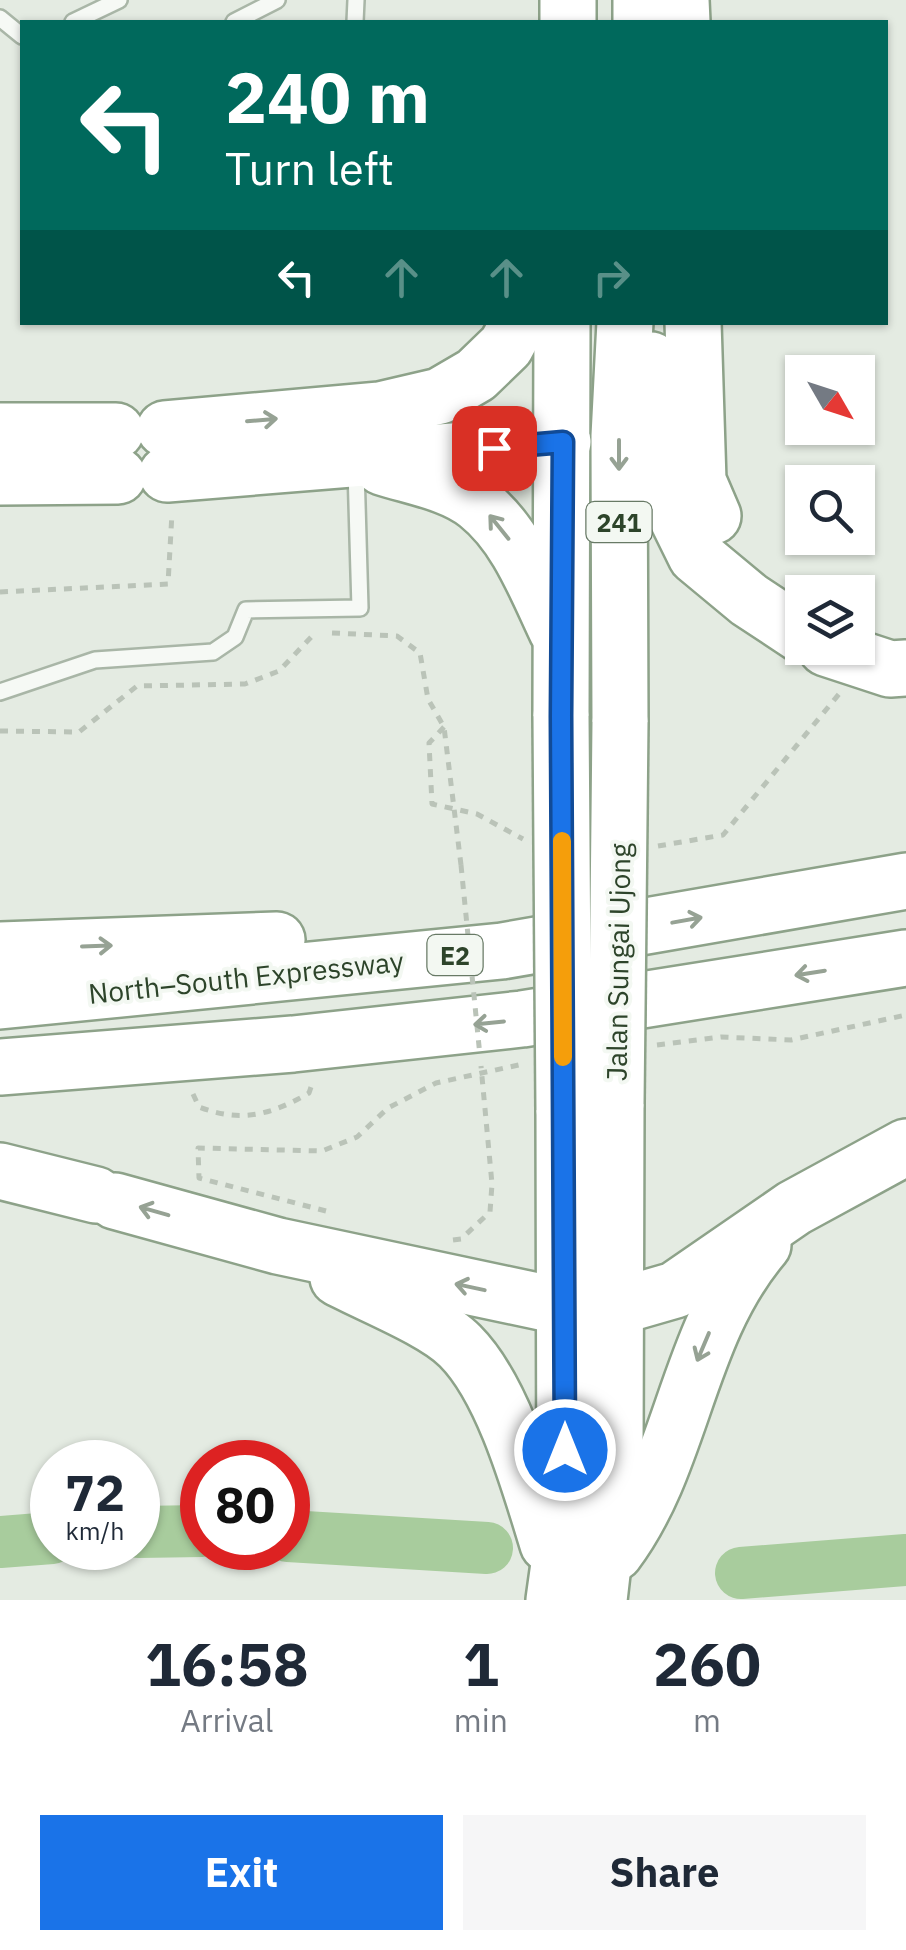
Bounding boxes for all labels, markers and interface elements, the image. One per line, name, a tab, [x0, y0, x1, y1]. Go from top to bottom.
text: 240 m	[225, 51, 430, 142]
icon: left	[60, 60, 190, 190]
text: Turn left	[225, 139, 394, 197]
icon: left	[269, 250, 324, 305]
icon: ahead	[374, 250, 429, 305]
icon: ahead	[479, 250, 534, 305]
icon: right	[584, 250, 639, 305]
north arrow	[785, 355, 875, 445]
map controls	[785, 355, 875, 665]
pin	[452, 406, 537, 491]
one-way arrow	[246, 411, 278, 430]
icon: arrive	[467, 421, 522, 476]
one-way arrow	[610, 438, 628, 470]
button: search	[785, 465, 875, 555]
road number: 241	[586, 502, 652, 542]
one-way arrow	[488, 514, 510, 540]
button: layers	[785, 575, 875, 665]
street label: Jalan Sungai Ujong	[597, 842, 639, 1081]
one-way arrow	[671, 910, 703, 928]
road number: E2	[428, 935, 482, 975]
one-way arrow	[81, 937, 113, 956]
street label: North–South Expressway	[87, 942, 406, 1012]
one-way arrow	[794, 964, 826, 983]
one-way arrow	[473, 1014, 505, 1033]
one-way arrow	[139, 1201, 170, 1220]
one-way arrow	[455, 1276, 487, 1295]
one-way arrow	[692, 1331, 710, 1362]
position arrow	[513, 1398, 617, 1502]
speed limit sign: 80	[180, 1440, 310, 1570]
text: 72	[65, 1460, 125, 1525]
text: km/h	[66, 1514, 124, 1547]
text: 16:58	[145, 1624, 309, 1703]
text: 1	[463, 1624, 499, 1703]
text: 260	[653, 1624, 761, 1703]
text: Arrival	[180, 1699, 274, 1741]
text: min	[454, 1699, 508, 1741]
text: m	[693, 1699, 721, 1741]
button: Exit	[40, 1815, 443, 1930]
button: Share	[463, 1815, 866, 1930]

